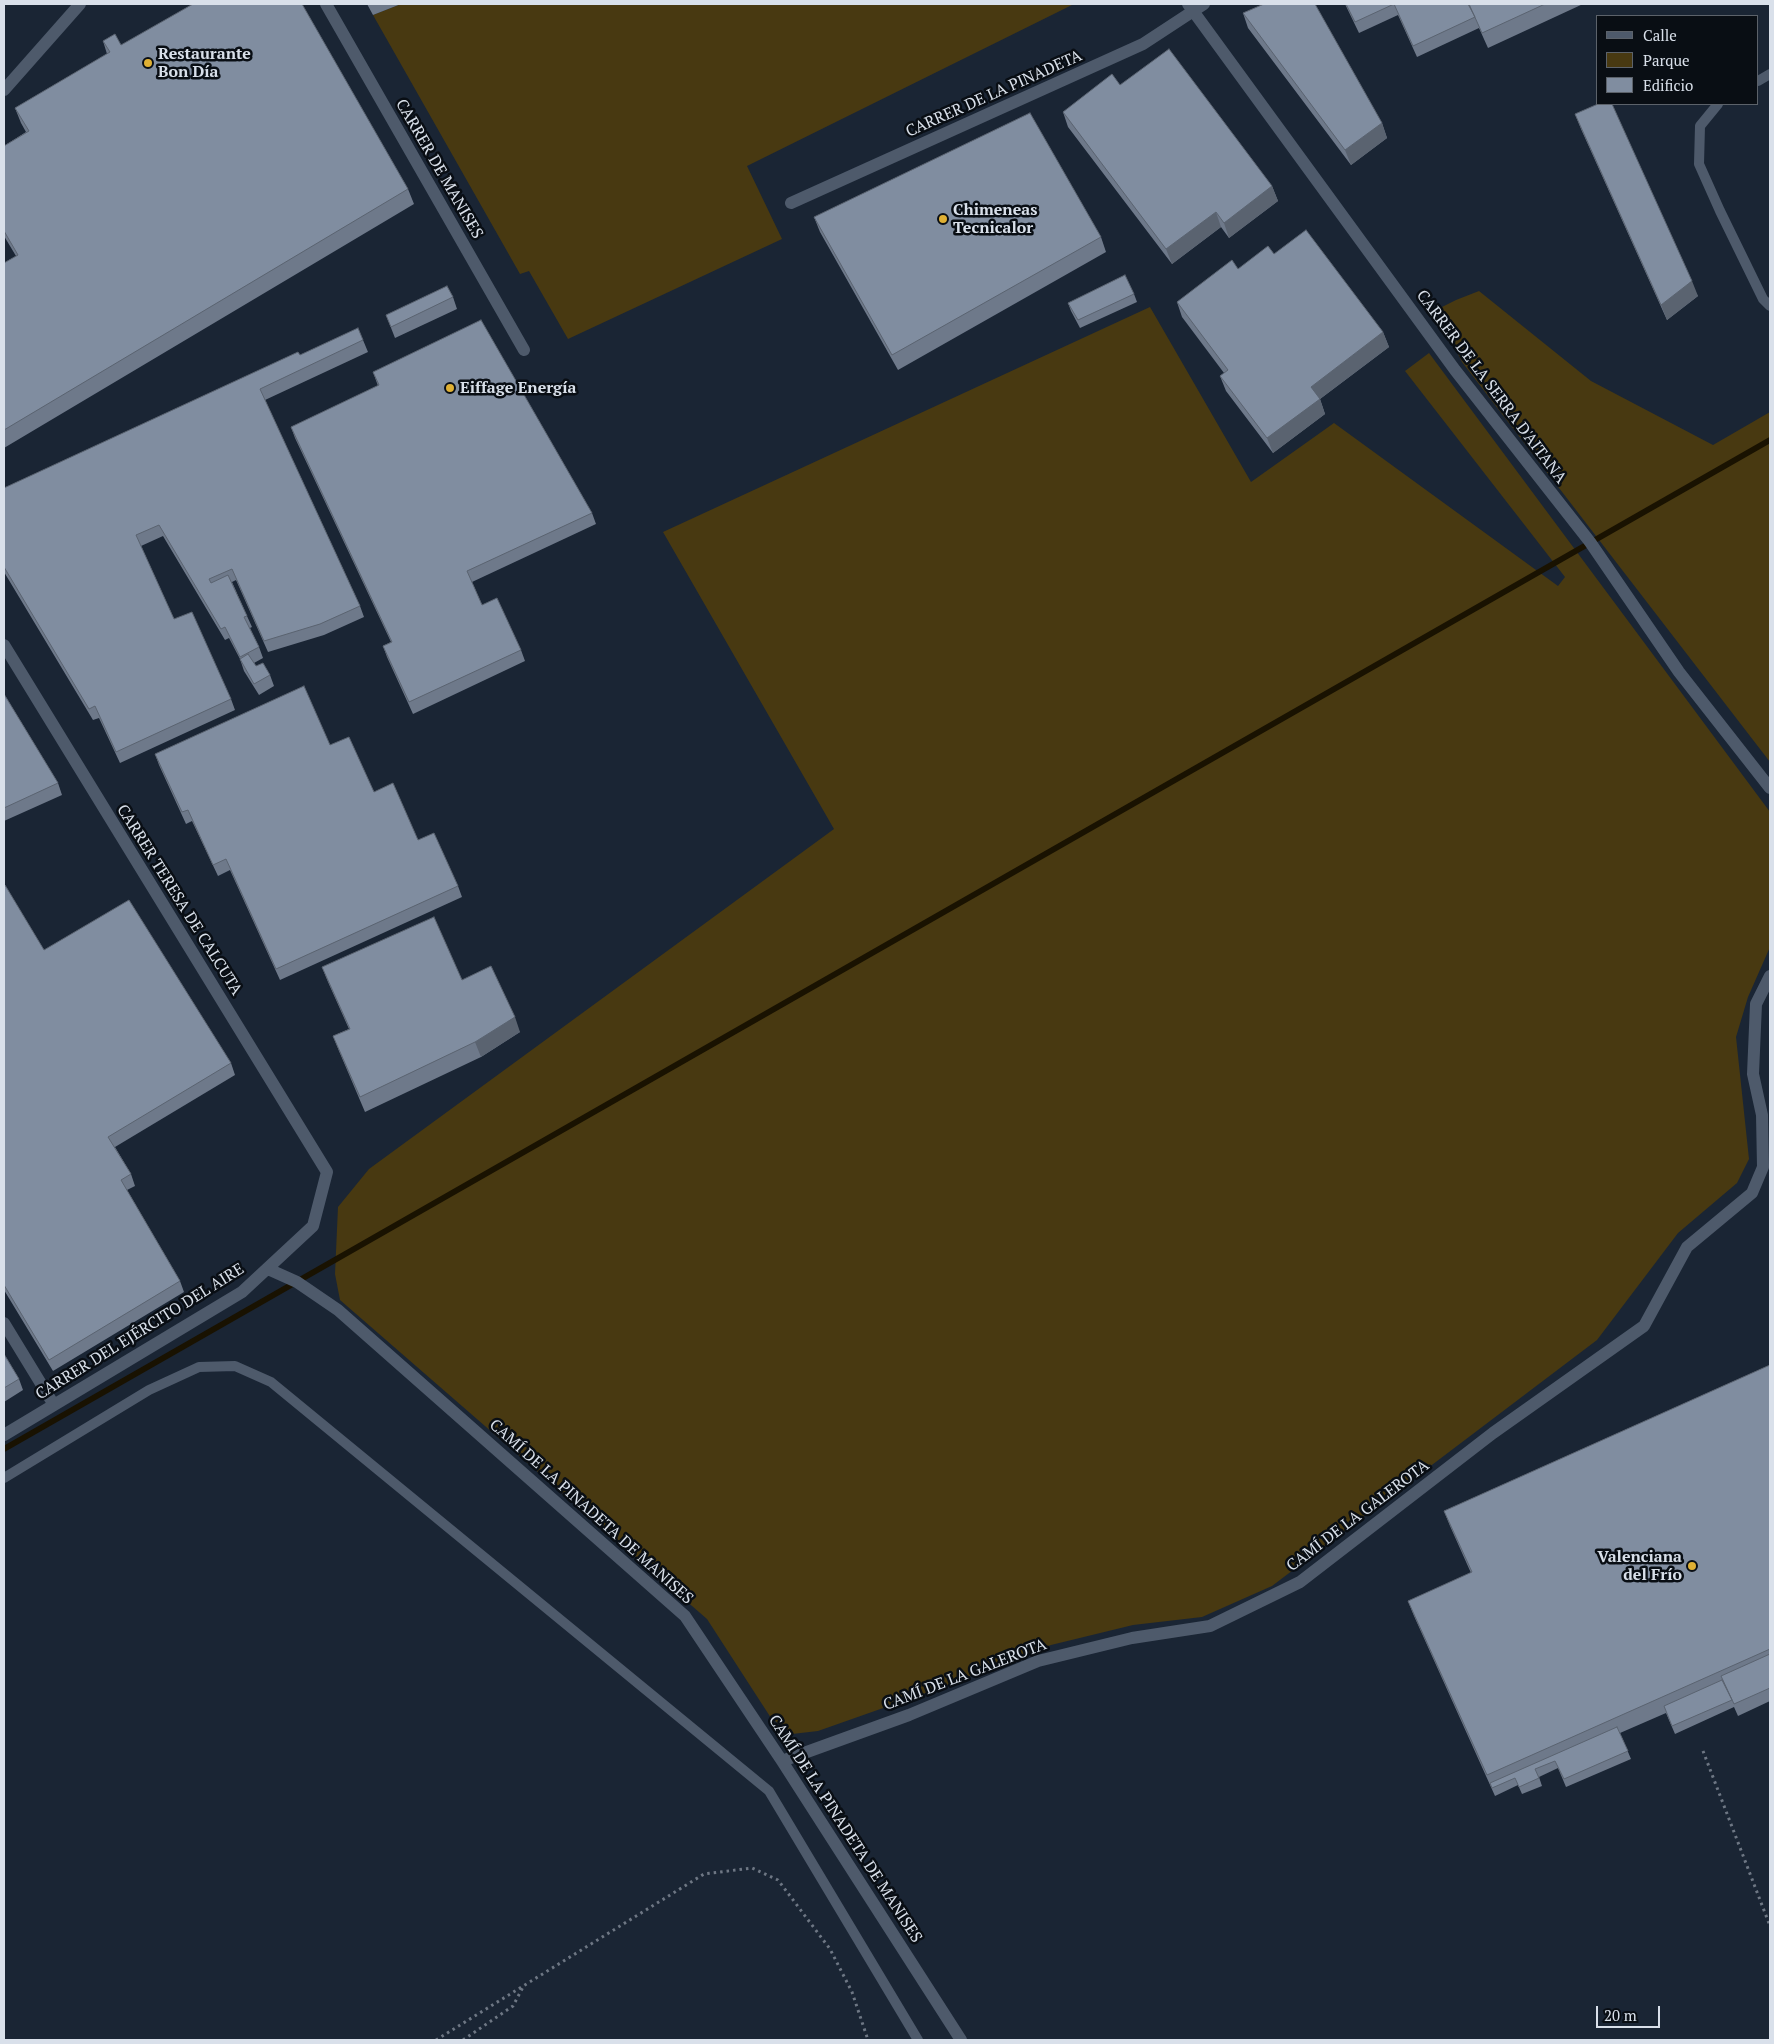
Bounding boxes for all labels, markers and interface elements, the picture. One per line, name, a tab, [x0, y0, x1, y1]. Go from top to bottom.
legend	[1596, 15, 1759, 105]
text: Calle	[1643, 25, 1677, 45]
place label: Restaurante Bon Día	[158, 44, 251, 82]
street label: CARRER DE LA PINADETA	[903, 46, 1085, 142]
text: Parque	[1643, 50, 1690, 70]
marker: Restaurante Bon Día	[142, 57, 154, 69]
text: Edificio	[1643, 75, 1693, 95]
street label: CARRER DE MANISES	[391, 96, 487, 242]
place label: Chimeneas Tecnicalor	[953, 200, 1037, 238]
marker: Chimeneas Tecnicalor	[937, 213, 949, 225]
street label: CARRER DE LA SERRA D'AITANA	[1412, 287, 1570, 487]
place label: Eiffage Energía	[460, 378, 576, 398]
marker: Eiffage Energía	[444, 382, 456, 394]
street label: CARRER TERESA DE CALCUTA	[112, 801, 246, 999]
street label: CARRER DEL EJÉRCITO DEL AIRE	[32, 1260, 248, 1404]
street label: CAMÍ DE LA PINADETA DE MANISES	[485, 1415, 697, 1609]
street label: CAMÍ DE LA GALEROTA	[1283, 1456, 1433, 1576]
place label: Valenciana del Frío	[1597, 1547, 1682, 1585]
marker: Valenciana del Frío	[1686, 1560, 1698, 1572]
street label: CAMÍ DE LA GALEROTA	[881, 1635, 1049, 1715]
street label: CAMÍ DE LA PINADETA DE MANISES	[764, 1712, 926, 1946]
scale bar	[1599, 1996, 1663, 2028]
text: 20 m	[1604, 2005, 1637, 2025]

